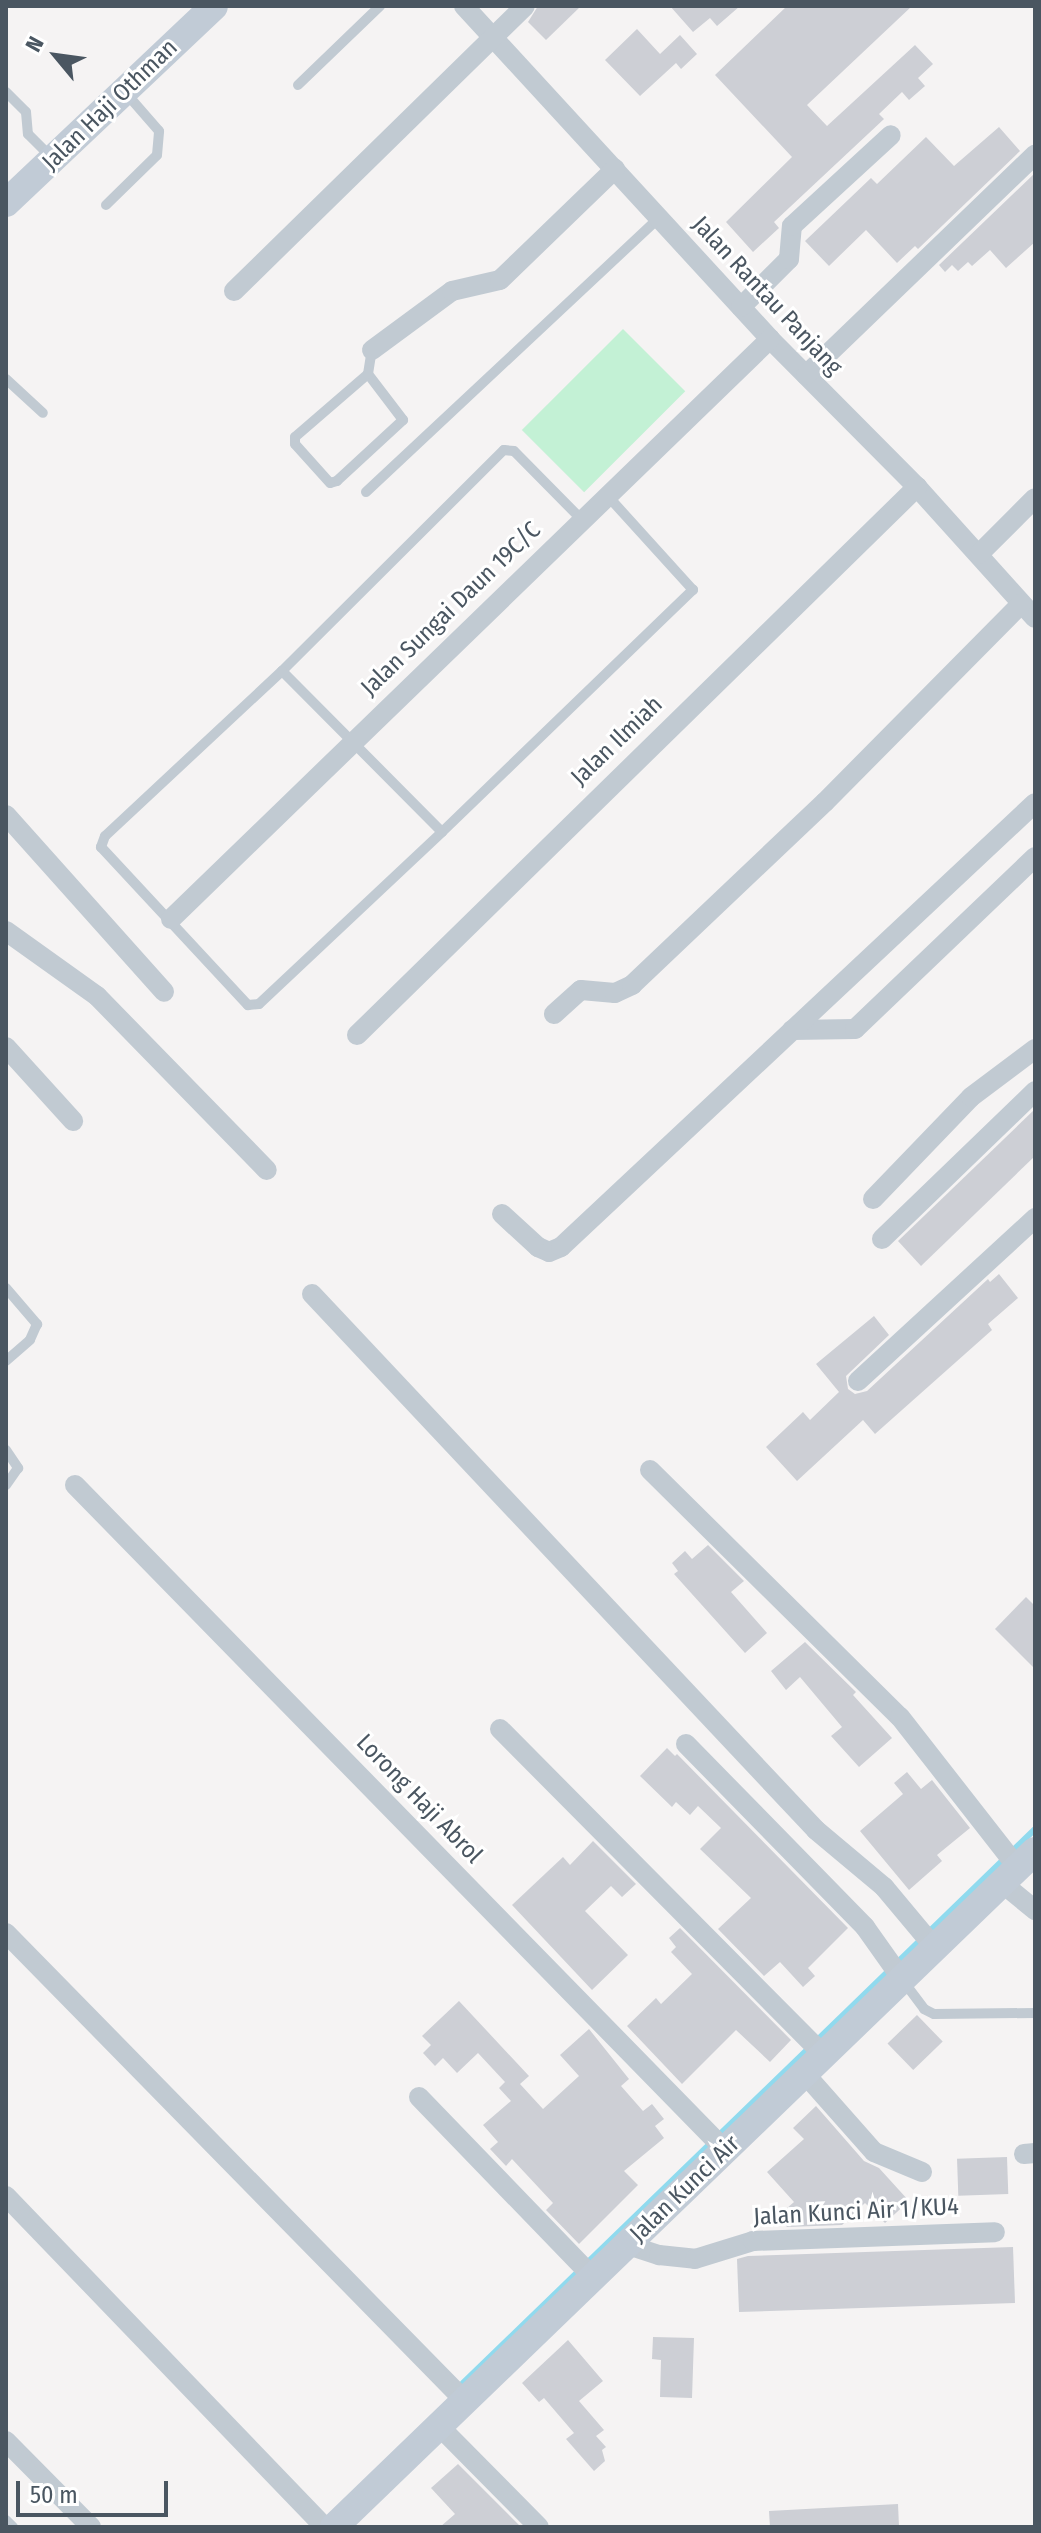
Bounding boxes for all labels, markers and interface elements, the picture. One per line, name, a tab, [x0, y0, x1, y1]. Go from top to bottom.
north arrow	[16, 16, 96, 96]
text: N	[20, 32, 50, 56]
street label: Jalan Haji Othman	[36, 33, 184, 177]
street label: Jalan Rantau Panjang	[686, 211, 848, 381]
street label: Jalan Sungai Daun 19C/C	[355, 516, 547, 702]
street label: Jalan Ilmiah	[565, 690, 669, 792]
street label: Lorong Haji Abrol	[350, 1728, 488, 1870]
street label: Jalan Kunci Air	[624, 2130, 746, 2248]
street label: Jalan Kunci Air 1/KU4	[753, 2192, 959, 2232]
scale bar	[20, 2465, 172, 2515]
text: 50 m	[30, 2481, 78, 2509]

